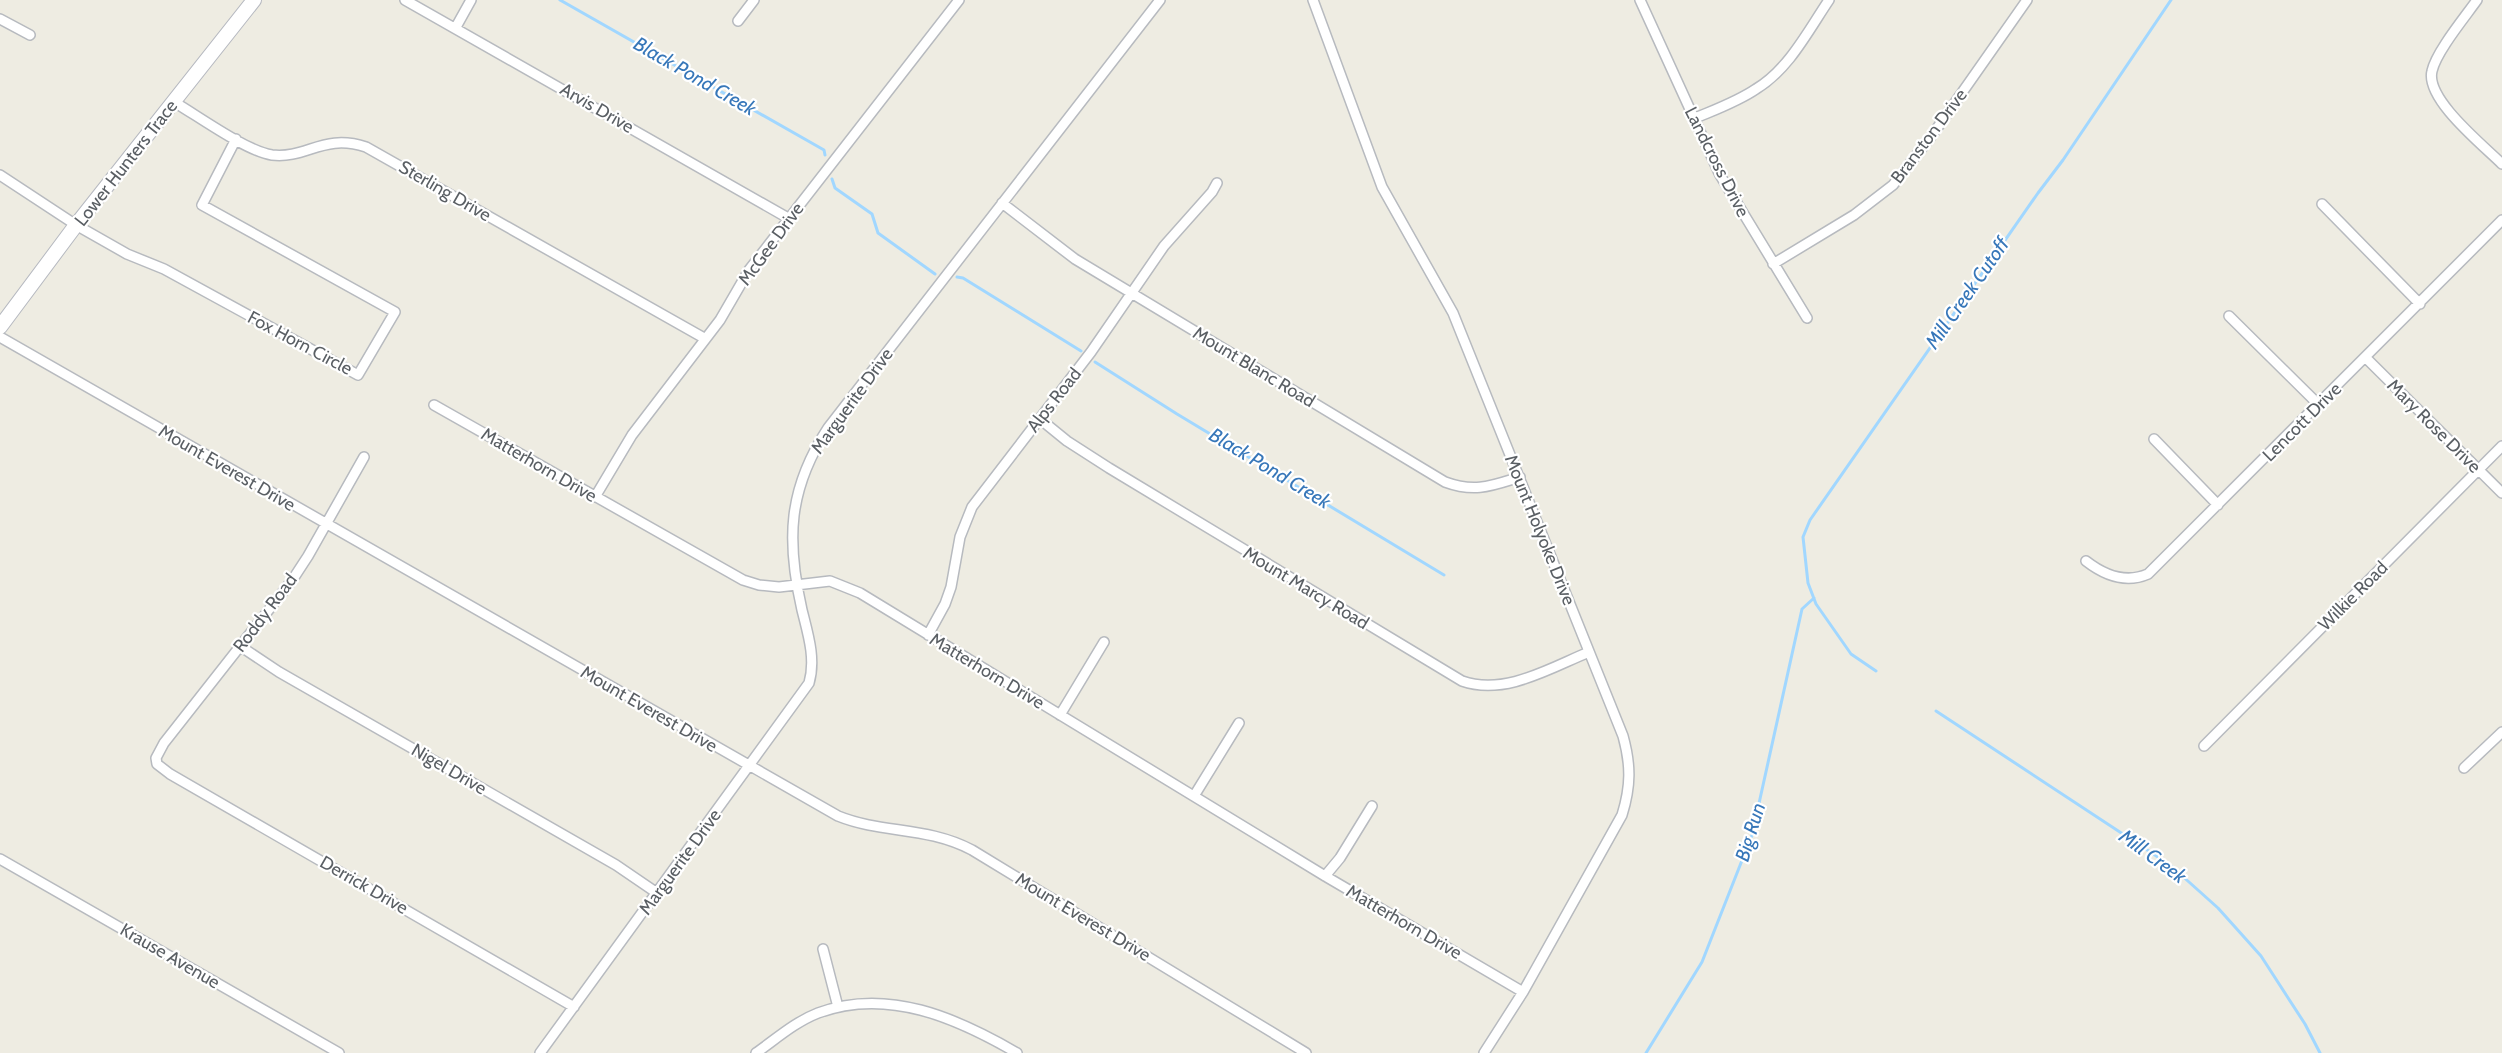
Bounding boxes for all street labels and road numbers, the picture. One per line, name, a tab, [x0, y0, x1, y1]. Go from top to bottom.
street label: Arvis Drive	[556, 78, 638, 138]
street label: Branston Drive	[1886, 84, 1972, 188]
street label: Lower Hunters Trace	[70, 95, 182, 231]
street label: Landcross Drive	[1680, 103, 1754, 221]
street label: Sterling Drive	[395, 156, 495, 226]
street label: McGee Drive	[734, 198, 808, 290]
street label: Fox Horn Circle	[244, 306, 356, 380]
street label: Mount Blanc Road	[1189, 322, 1319, 412]
street label: Marguerite Drive	[806, 344, 898, 458]
street label: Alps Road	[1022, 363, 1086, 437]
street label: Mary Rose Drive	[2383, 375, 2485, 477]
street label: Lencott Drive	[2258, 378, 2346, 466]
street label: Mount Everest Drive	[155, 420, 299, 516]
street label: Matterhorn Drive	[477, 423, 601, 507]
street label: Mount Holyoke Drive	[1500, 452, 1580, 608]
street label: Mount Marcy Road	[1239, 542, 1373, 634]
street label: Wilkie Road	[2314, 557, 2392, 635]
street label: Roddy Road	[228, 569, 302, 657]
street label: Matterhorn Drive	[926, 628, 1048, 714]
street label: Mount Everest Drive	[577, 661, 721, 757]
street label: Nigel Drive	[407, 739, 491, 799]
street label: Marguerite Drive	[634, 805, 726, 919]
street label: Derrick Drive	[316, 851, 412, 919]
street label: Mount Everest Drive	[1011, 868, 1155, 966]
street label: Matterhorn Drive	[1342, 880, 1466, 964]
street label: Krause Avenue	[116, 919, 224, 993]

